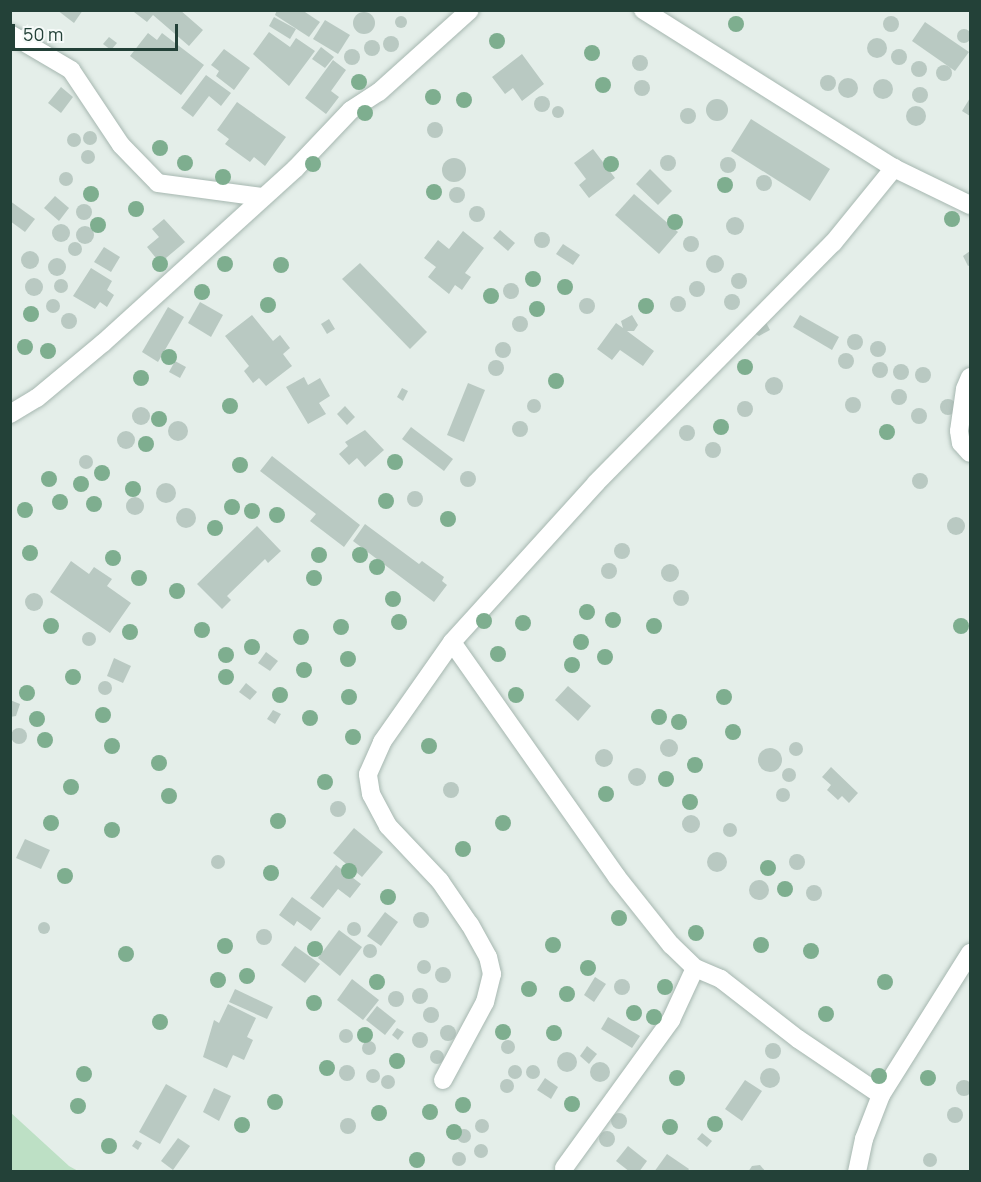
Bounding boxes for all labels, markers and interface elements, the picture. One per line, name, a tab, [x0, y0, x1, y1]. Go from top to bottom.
scale bar	[15, 12, 182, 50]
text: 50 m	[23, 22, 63, 46]

